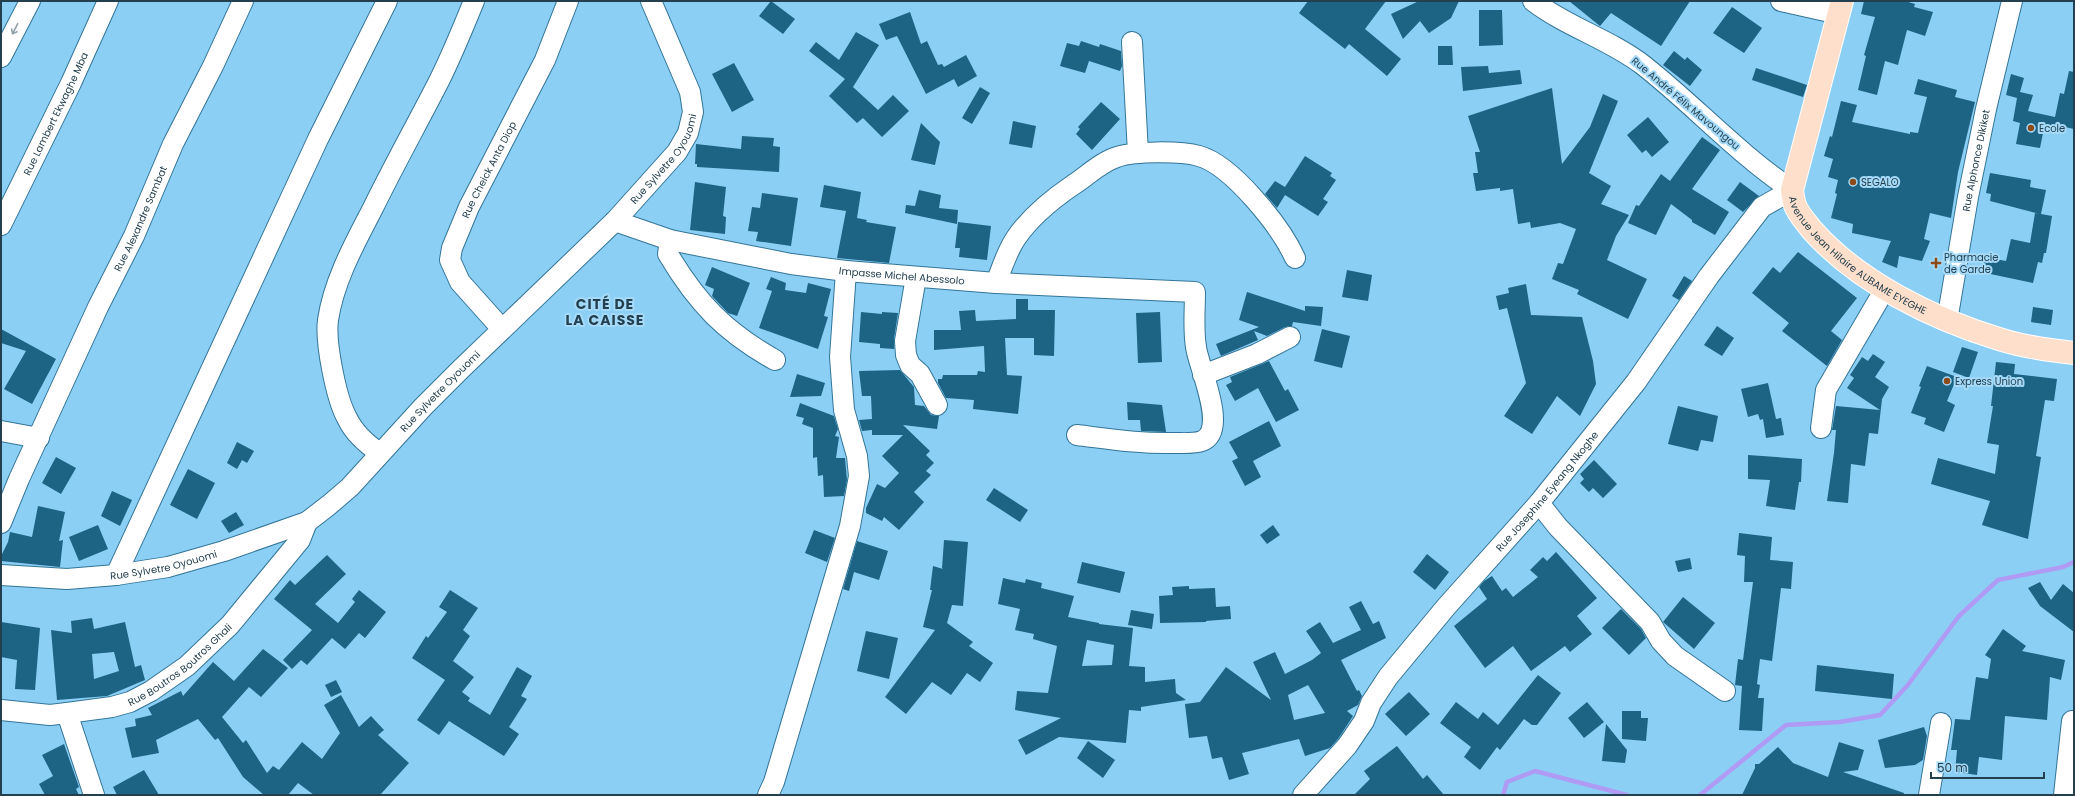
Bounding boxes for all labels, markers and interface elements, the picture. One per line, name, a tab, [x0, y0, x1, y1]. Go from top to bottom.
one-way arrow	[11, 23, 19, 35]
street label: Rue Lambert Ekwaghe Mba	[20, 50, 92, 178]
street label: Rue André Félix Mavoungou	[1628, 54, 1743, 153]
street label: Rue Alphonce Dikiket	[1959, 108, 1994, 213]
street label: Rue Sylvetre Oyouomi	[627, 112, 700, 207]
street label: Rue Cheick Anta Diop	[458, 118, 520, 220]
place label: Ecole	[2039, 121, 2065, 136]
marker: Ecole	[2026, 123, 2036, 133]
street label: Rue Alexandre Sambat	[110, 163, 171, 274]
place label: SEGALO	[1861, 175, 1899, 190]
marker: SEGALO	[1848, 177, 1858, 187]
street label: Avenue Jean Hilaire AUBAME EYEGHE	[1785, 195, 1929, 318]
place label: Pharmacie de Garde	[1944, 250, 1998, 277]
marker: Pharmacie de Garde	[1931, 258, 1941, 268]
street label: Impasse Michel Abessolo	[838, 263, 965, 288]
district label: CITÉ DE LA CAISSE	[566, 294, 644, 330]
street label: Rue Sylvetre Oyouomi	[397, 347, 484, 436]
place label: Express Union	[1955, 374, 2023, 389]
marker: Express Union	[1942, 376, 1952, 386]
street label: Rue Josephine Eyeang Nkoghe	[1492, 428, 1602, 555]
street label: Rue Sylvetre Oyouomi	[110, 546, 219, 583]
street label: Rue Boutros Boutros Ghali	[125, 620, 235, 710]
scale bar	[1931, 754, 2044, 780]
text: 50 m	[1937, 759, 1968, 776]

